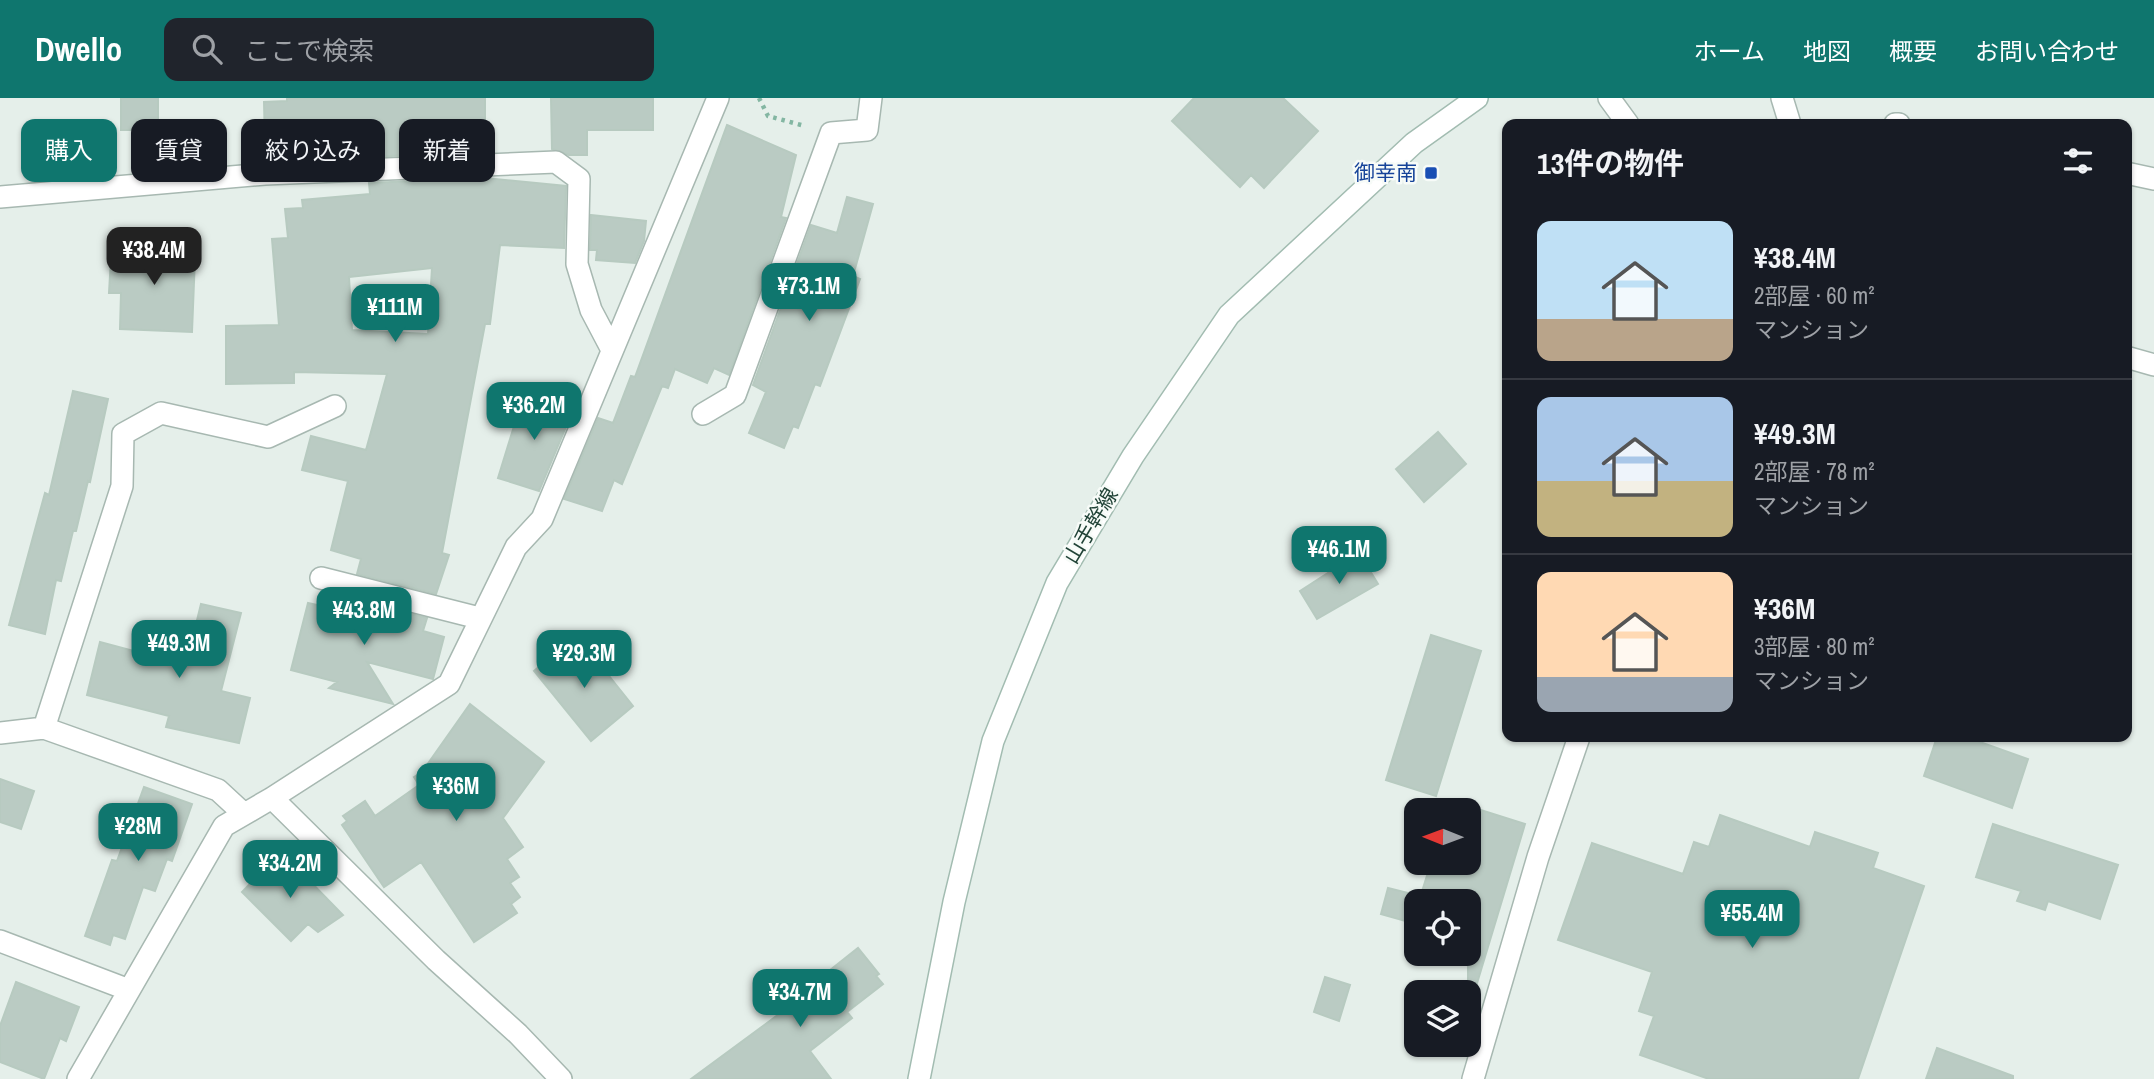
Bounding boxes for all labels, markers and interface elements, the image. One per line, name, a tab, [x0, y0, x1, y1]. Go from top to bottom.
search box	[164, 18, 654, 81]
text: Dwello	[35, 27, 122, 71]
icon: search	[188, 30, 226, 68]
text: ここで検索	[244, 33, 374, 68]
text: ホーム	[1694, 35, 1765, 67]
text: 地図	[1803, 35, 1851, 67]
text: 概要	[1889, 35, 1937, 67]
text: お問い合わせ	[1975, 35, 2119, 67]
chip: 購入	[21, 119, 117, 182]
chip: 賃貸	[131, 119, 227, 182]
chip: 絞り込み	[241, 119, 385, 182]
chip: 新着	[399, 119, 495, 182]
icon: filters	[2059, 142, 2097, 180]
text: 13件の物件	[1537, 143, 1684, 183]
place label: 御幸南	[1354, 158, 1417, 187]
marker: 御幸南	[1423, 165, 1439, 181]
pin: ¥38.4M	[97, 228, 211, 287]
text: ¥38.4M	[123, 234, 185, 265]
text: ¥38.4M	[1754, 237, 1836, 277]
icon: home	[1593, 249, 1677, 333]
pin: ¥73.1M	[752, 264, 866, 323]
text: ¥73.1M	[778, 270, 840, 301]
text: 2部屋 · 60 m²	[1754, 280, 1874, 311]
pin: ¥111M	[346, 285, 444, 344]
text: ¥111M	[367, 291, 423, 322]
text: マンション	[1754, 314, 1869, 345]
pin: ¥36.2M	[477, 382, 591, 442]
text: ¥36.2M	[503, 389, 565, 420]
text: ¥49.3M	[1754, 413, 1836, 453]
icon: home	[1593, 425, 1677, 509]
text: 2部屋 · 78 m²	[1754, 456, 1874, 487]
street label: 山手幹線	[1057, 482, 1125, 569]
text: マンション	[1754, 490, 1869, 521]
pin: ¥46.1M	[1282, 526, 1396, 586]
text: ¥46.1M	[1308, 533, 1370, 564]
pin: ¥43.8M	[307, 588, 421, 647]
text: ¥36M	[1754, 588, 1816, 628]
text: ¥43.8M	[333, 594, 395, 625]
icon: home	[1593, 600, 1677, 684]
pin: ¥49.3M	[122, 620, 236, 680]
text: ¥49.3M	[148, 627, 210, 658]
pin: ¥29.3M	[527, 630, 641, 690]
text: 3部屋 · 80 m²	[1754, 631, 1874, 662]
text: ¥29.3M	[553, 637, 615, 668]
text: マンション	[1754, 665, 1869, 696]
pin: ¥36M	[415, 764, 497, 823]
text: ¥36M	[432, 770, 480, 801]
north arrow	[1404, 798, 1480, 875]
map controls	[1404, 798, 1481, 1057]
pin: ¥28M	[97, 804, 179, 863]
text: ¥28M	[114, 810, 162, 841]
pin: ¥34.2M	[233, 840, 347, 900]
text: ¥34.2M	[259, 847, 321, 878]
button: locate	[1404, 889, 1481, 966]
pin: ¥55.4M	[1695, 890, 1809, 950]
text: ¥55.4M	[1721, 897, 1783, 928]
pin: ¥34.7M	[743, 970, 857, 1029]
text: ¥34.7M	[769, 976, 831, 1007]
button: layers	[1404, 980, 1481, 1057]

